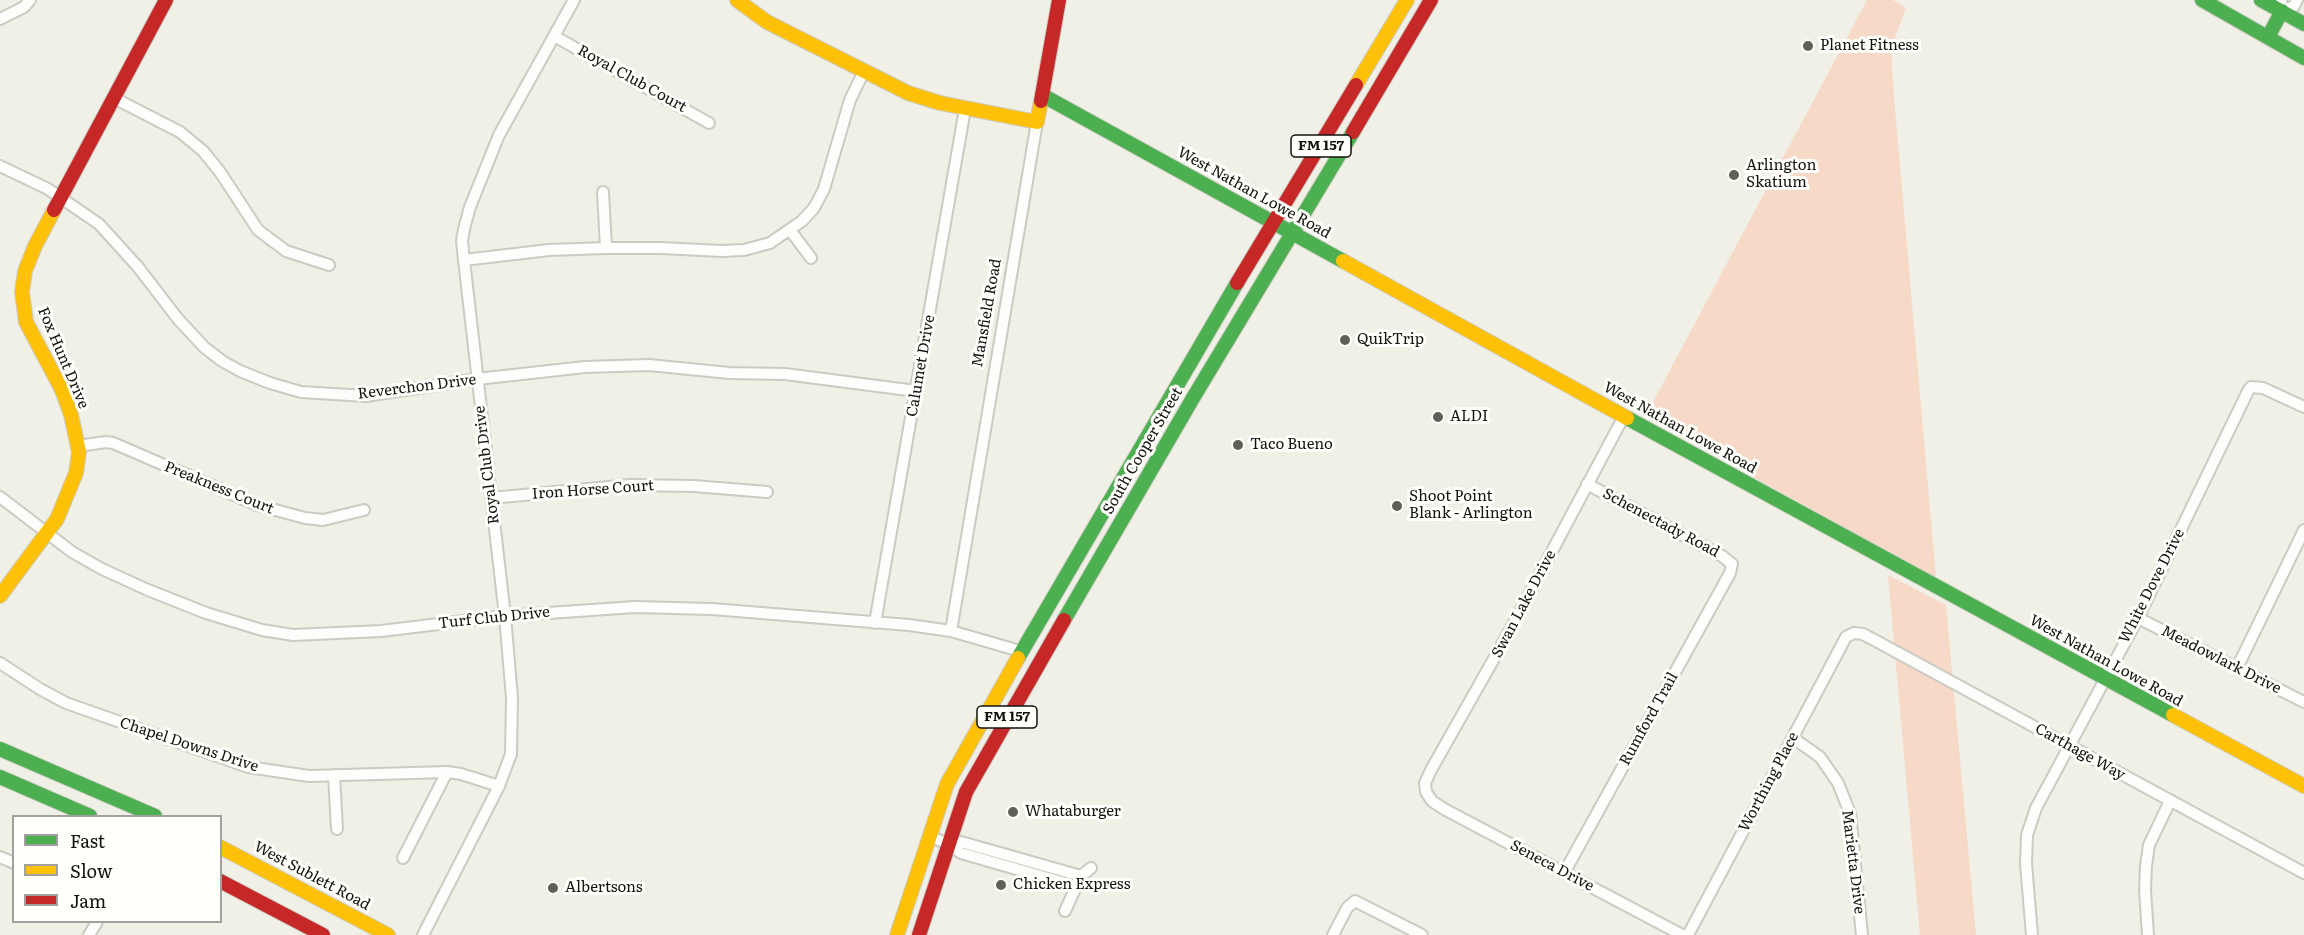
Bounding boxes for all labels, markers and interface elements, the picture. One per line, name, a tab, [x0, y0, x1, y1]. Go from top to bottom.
place label: Planet Fitness	[1820, 37, 1919, 55]
marker: Planet Fitness	[1801, 39, 1815, 53]
street label: Royal Club Court	[574, 42, 690, 116]
road number: FM 157	[1291, 135, 1351, 157]
street label: West Nathan Lowe Road	[1174, 143, 1334, 243]
place label: Arlington Skatium	[1746, 157, 1816, 192]
marker: Arlington Skatium	[1727, 168, 1741, 182]
street label: Mansfield Road	[969, 257, 1005, 369]
street label: Fox Hunt Drive	[34, 305, 92, 411]
street label: Calumet Drive	[903, 314, 939, 418]
place label: QuikTrip	[1357, 331, 1424, 349]
marker: QuikTrip	[1338, 333, 1352, 347]
street label: Reverchon Drive	[357, 371, 477, 403]
street label: West Nathan Lowe Road	[1600, 378, 1760, 478]
street label: South Cooper Street	[1099, 384, 1187, 518]
street label: Royal Club Drive	[471, 405, 503, 525]
place label: ALDI	[1450, 408, 1488, 426]
marker: ALDI	[1431, 410, 1445, 424]
place label: Taco Bueno	[1250, 436, 1333, 454]
marker: Taco Bueno	[1231, 438, 1245, 452]
street label: Preakness Court	[162, 458, 276, 518]
street label: Iron Horse Court	[531, 477, 655, 503]
street label: Schenectady Road	[1600, 485, 1722, 561]
place label: Shoot Point Blank - Arlington	[1409, 488, 1533, 523]
marker: Shoot Point Blank - Arlington	[1390, 499, 1404, 513]
street label: White Dove Drive	[2115, 526, 2189, 646]
street label: Swan Lake Drive	[1488, 547, 1560, 661]
street label: Turf Club Drive	[437, 603, 551, 633]
street label: West Nathan Lowe Road	[2026, 611, 2186, 711]
street label: Meadowlark Drive	[2158, 622, 2284, 698]
street label: Rumford Trail	[1616, 669, 1682, 769]
road number: FM 157	[977, 706, 1037, 728]
street label: Chapel Downs Drive	[117, 714, 261, 776]
street label: Carthage Way	[2032, 720, 2128, 784]
street label: Worthing Place	[1735, 729, 1803, 835]
place label: Whataburger	[1025, 803, 1121, 821]
marker: Whataburger	[1006, 805, 1020, 819]
street label: Marietta Drive	[1838, 809, 1868, 915]
legend	[12, 815, 222, 923]
text: Fast	[70, 827, 105, 854]
street label: Seneca Drive	[1507, 836, 1597, 896]
street label: West Sublett Road	[251, 838, 373, 914]
text: Slow	[70, 857, 112, 884]
place label: Chicken Express	[1013, 876, 1130, 894]
marker: Chicken Express	[994, 878, 1008, 892]
place label: Albertsons	[565, 879, 643, 897]
marker: Albertsons	[546, 881, 560, 895]
text: Jam	[70, 887, 106, 914]

